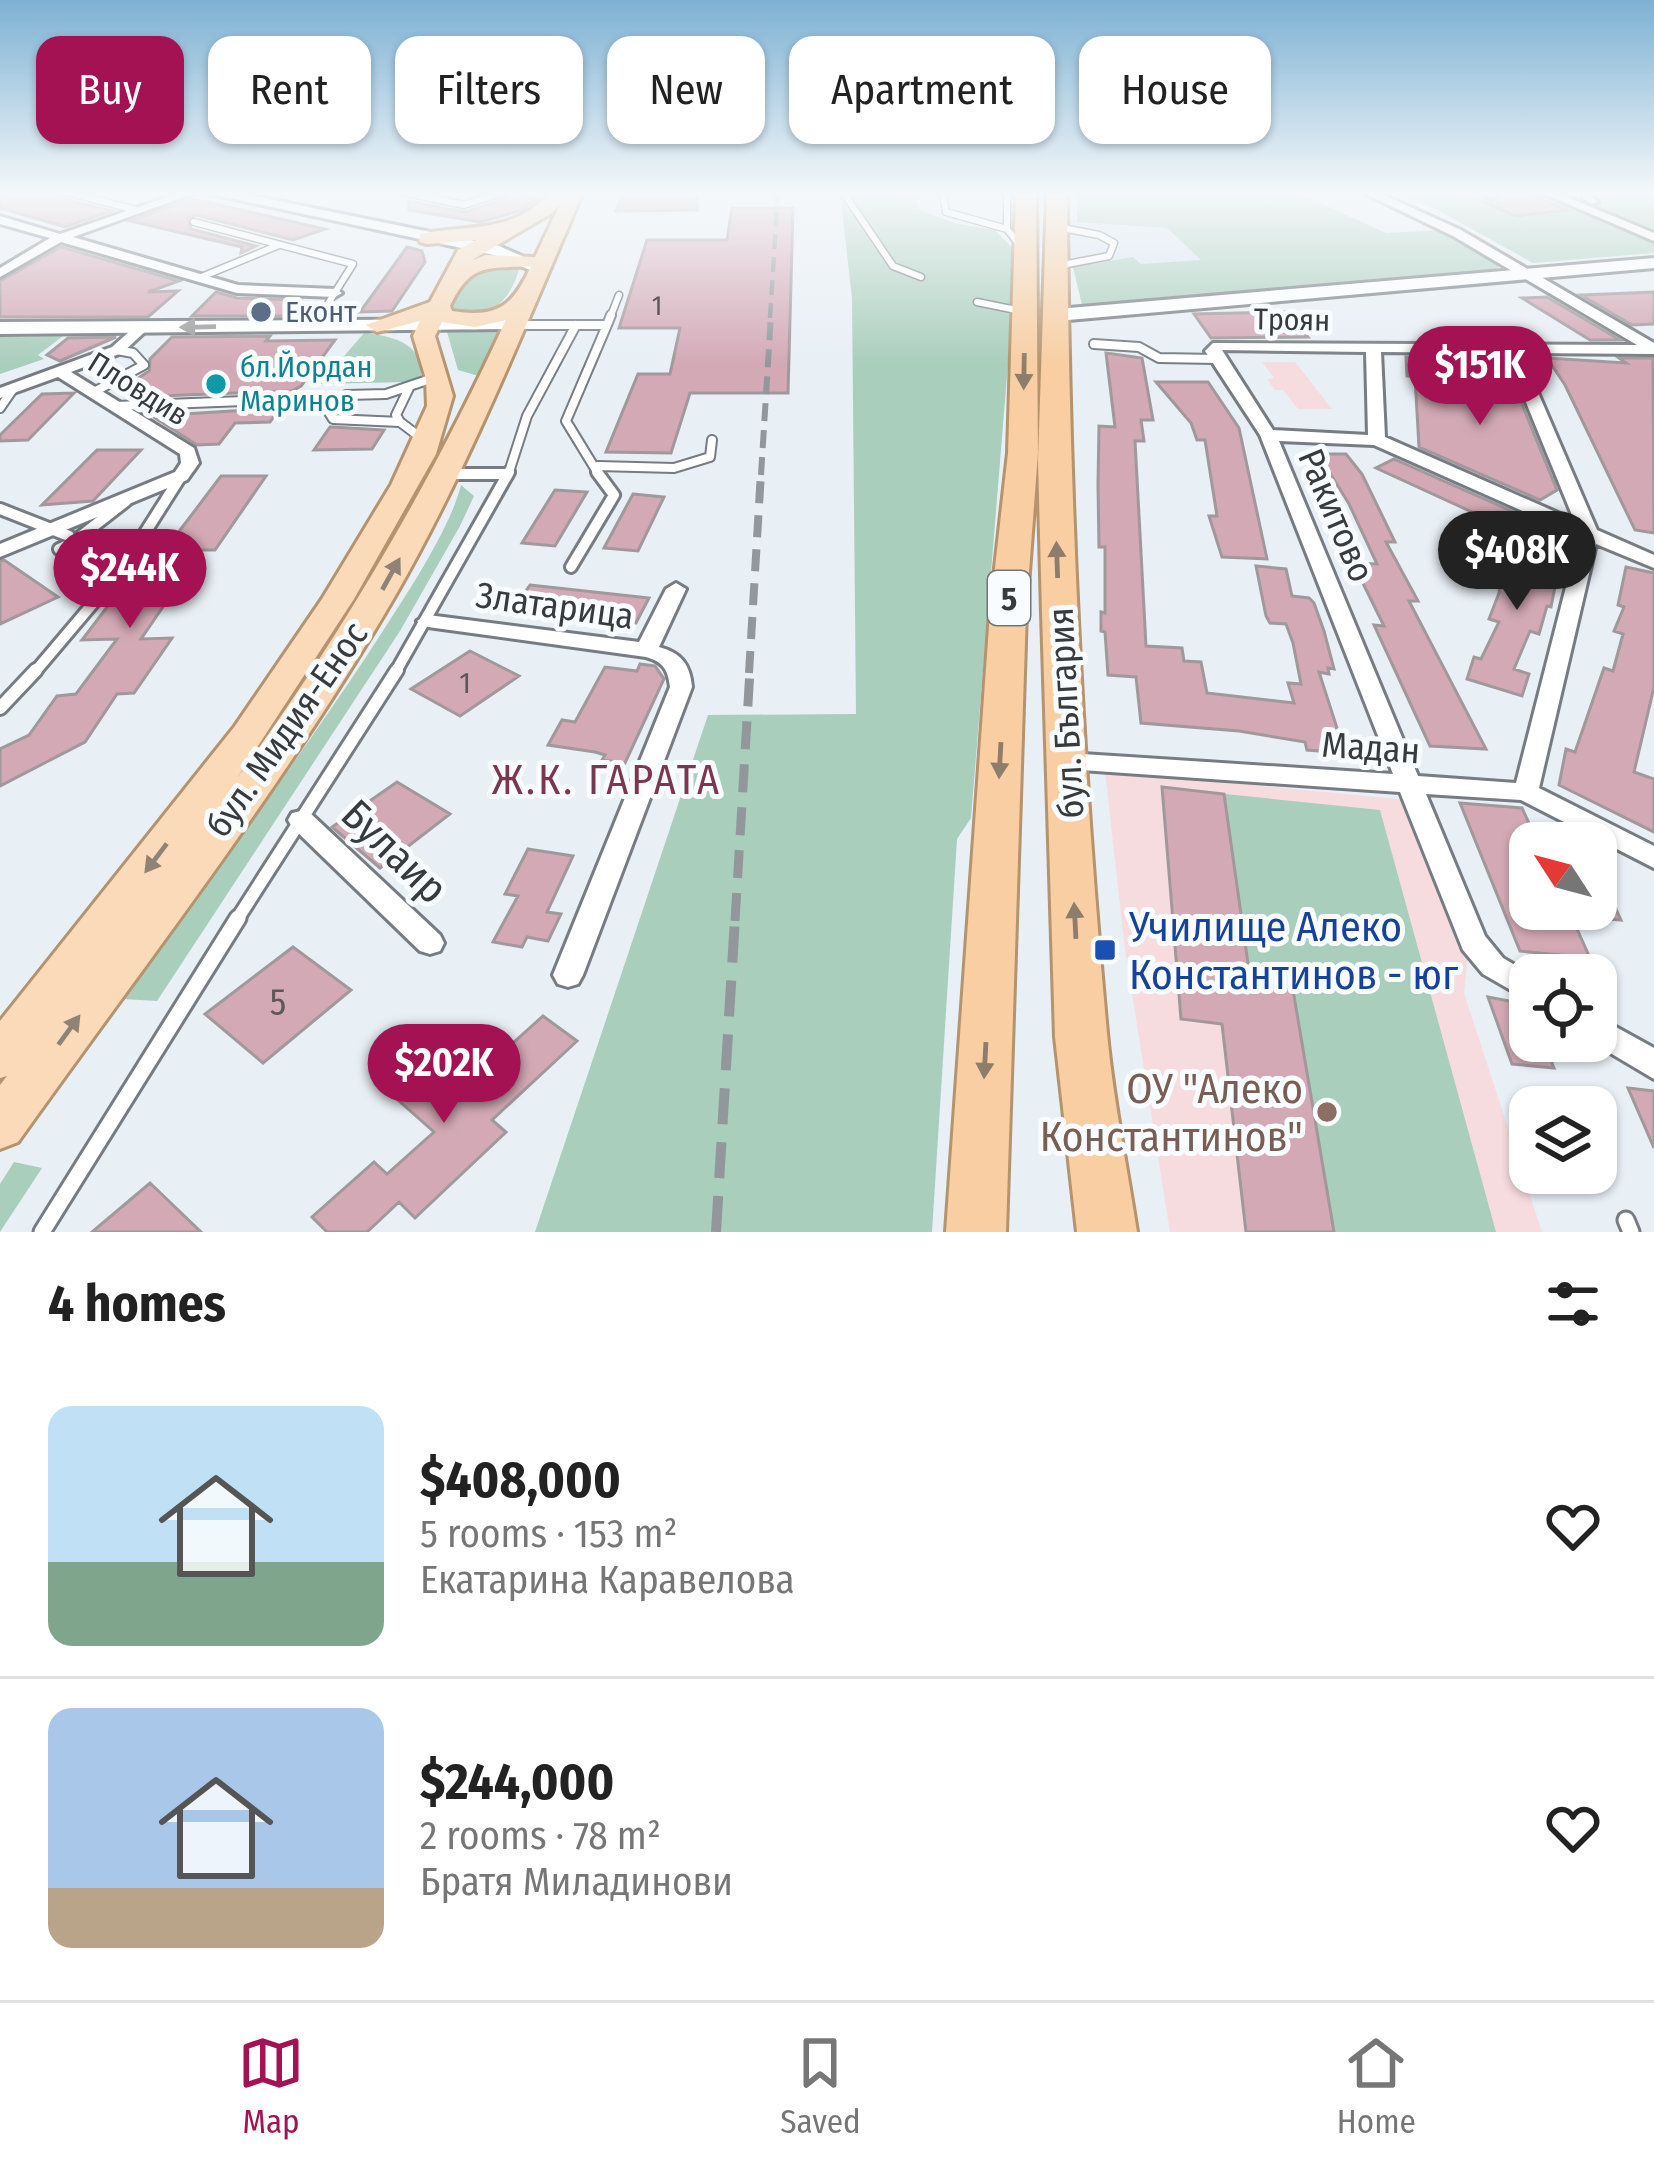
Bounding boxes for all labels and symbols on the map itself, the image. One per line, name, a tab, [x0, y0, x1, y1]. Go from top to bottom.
house number: 1	[652, 290, 662, 322]
place label: Еконт	[285, 294, 357, 330]
marker: Еконт	[248, 299, 274, 325]
street label: Троян	[1254, 301, 1330, 339]
one-way arrow	[178, 317, 216, 336]
pin: $151K	[1396, 326, 1564, 428]
street label: Пловдив	[82, 344, 194, 434]
place label: бл.Йордан Маринов	[240, 349, 373, 419]
one-way arrow	[1015, 353, 1034, 391]
marker: бл.Йордан Маринов	[203, 371, 229, 397]
street label: Ракитово	[1288, 442, 1384, 589]
pin: $408K	[1433, 511, 1601, 613]
pin: $244K	[46, 529, 214, 631]
one-way arrow	[1047, 540, 1066, 578]
one-way arrow	[379, 558, 400, 591]
road number: 5	[988, 571, 1030, 625]
street label: Златарица	[473, 573, 637, 639]
street label: бул. България	[1039, 606, 1093, 820]
street label: бул. Мидия-Енос	[196, 614, 377, 846]
house number: 1	[459, 665, 471, 701]
street label: Мадан	[1320, 723, 1421, 773]
one-way arrow	[990, 742, 1009, 780]
district label: Ж.К. ГАРАТА	[492, 755, 722, 805]
street label: Булаир	[331, 790, 457, 914]
north arrow	[1509, 822, 1617, 930]
one-way arrow	[144, 842, 168, 874]
one-way arrow	[1065, 901, 1084, 939]
place label: Училище Алеко Константинов - юг	[1128, 902, 1459, 1000]
marker: Училище Алеко Константинов - юг	[1092, 937, 1118, 963]
house number: 5	[270, 981, 286, 1025]
one-way arrow	[57, 1014, 81, 1046]
pin: $202K	[360, 1024, 528, 1126]
one-way arrow	[975, 1042, 994, 1080]
place label: ОУ "Алеко Константинов"	[1040, 1064, 1303, 1162]
marker: ОУ "Алеко Константинов"	[1314, 1099, 1340, 1125]

